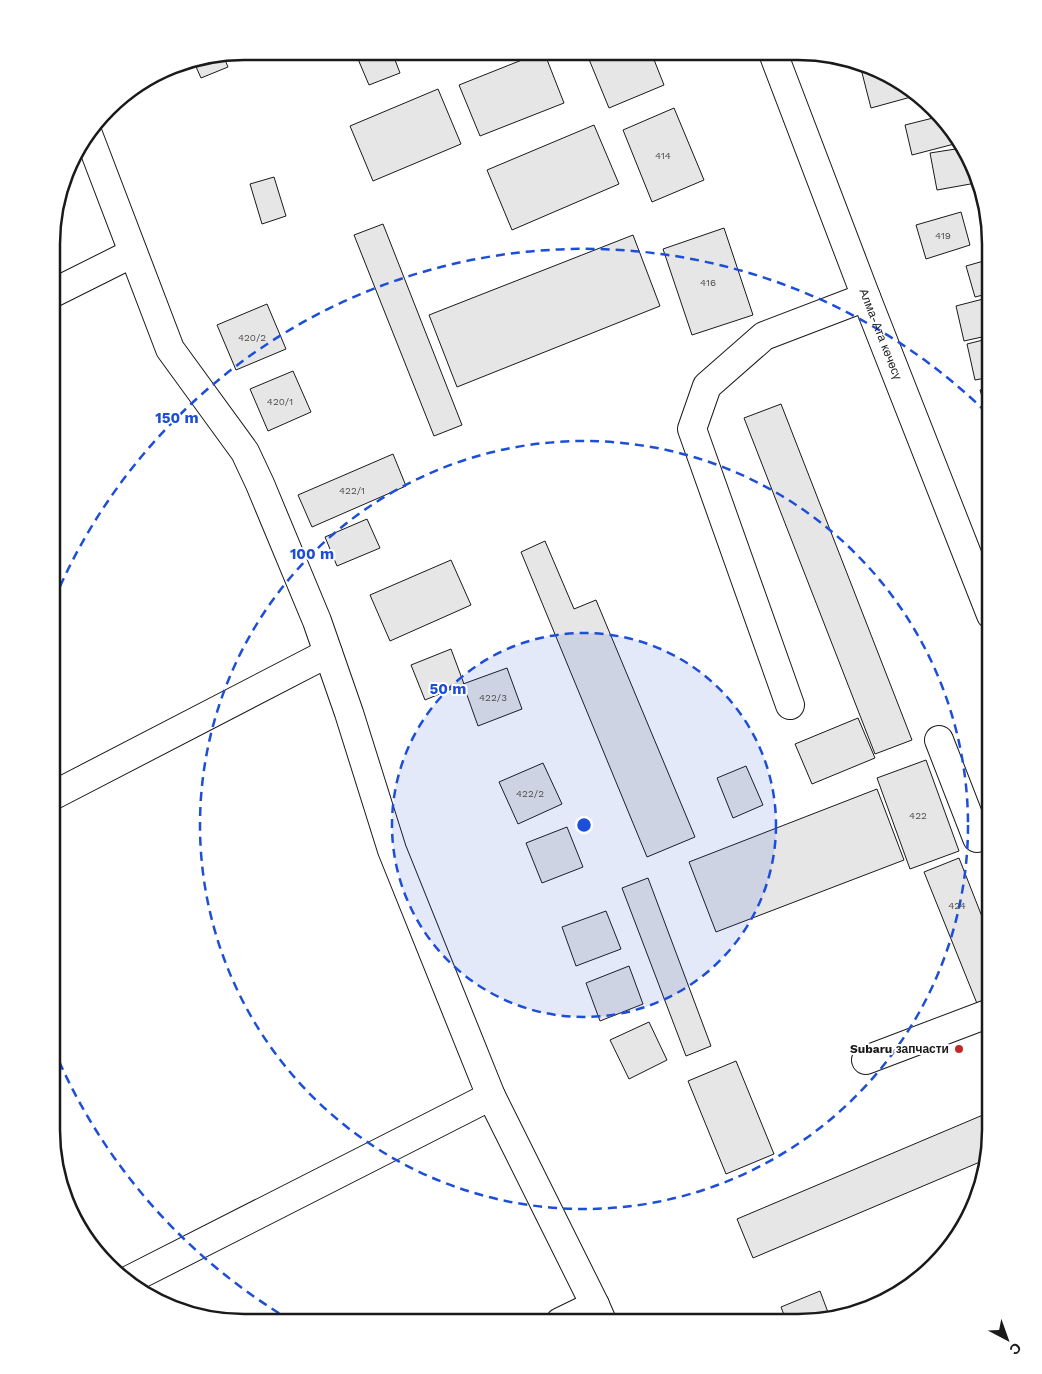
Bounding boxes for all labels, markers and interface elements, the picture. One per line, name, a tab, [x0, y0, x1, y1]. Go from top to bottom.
house number: 414	[655, 150, 671, 161]
house number: 419	[935, 230, 951, 241]
house number: 416	[700, 277, 716, 288]
street label: Алма-Ата көчөсү	[856, 287, 905, 382]
house number: 420/2	[238, 332, 266, 343]
house number: 420/1	[267, 396, 293, 407]
text: 150 m	[155, 409, 199, 427]
house number: 422/1	[339, 485, 365, 496]
text: 100 m	[290, 545, 334, 563]
text: 50 m	[430, 680, 466, 698]
house number: 422/3	[479, 692, 507, 703]
house number: 422/2	[516, 788, 544, 799]
house number: 422	[909, 810, 927, 821]
centre of rings	[575, 816, 593, 834]
house number: 424	[948, 900, 966, 911]
place label: Subaru запчасти	[850, 1042, 949, 1056]
marker: Subaru запчасти	[953, 1043, 965, 1055]
north arrow	[982, 1314, 1032, 1364]
text: С	[1006, 1339, 1025, 1358]

